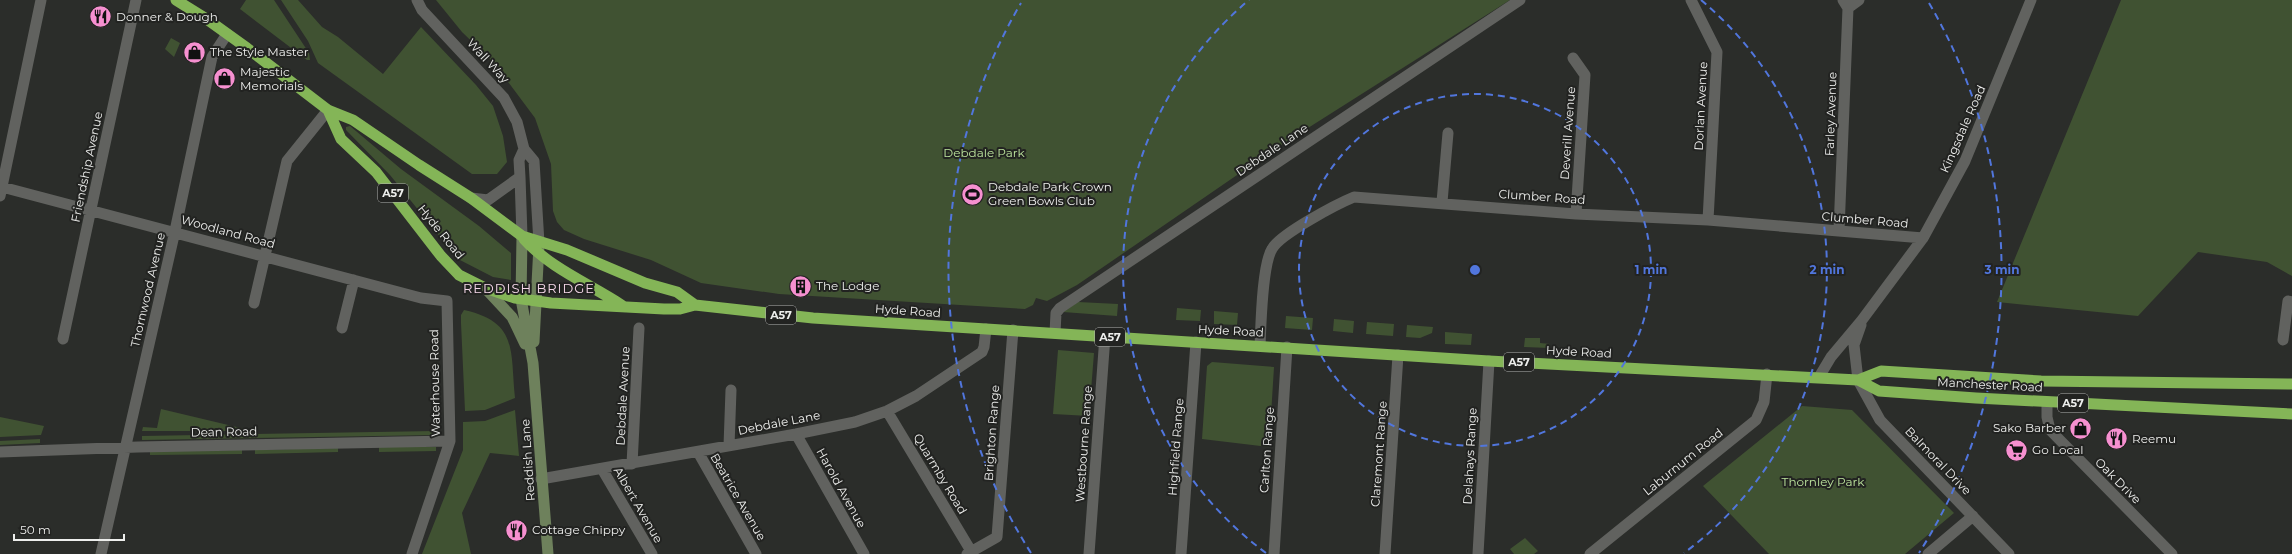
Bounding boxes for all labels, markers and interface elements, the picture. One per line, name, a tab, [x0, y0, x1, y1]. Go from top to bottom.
restaurant icon: Donner & Dough	[88, 4, 114, 30]
place label: Donner & Dough	[116, 9, 218, 24]
street label: Wall Way	[464, 35, 513, 86]
shop icon: The Style Master	[181, 39, 207, 65]
place label: The Style Master	[210, 44, 309, 59]
street label: Dorlan Avenue	[1691, 61, 1710, 151]
place label: Majestic Memorials	[240, 64, 303, 93]
shop icon: Majestic Memorials	[211, 66, 237, 92]
street label: Farley Avenue	[1822, 72, 1839, 156]
street label: Kingsdale Road	[1937, 83, 1989, 175]
street label: Deverill Avenue	[1557, 86, 1578, 180]
street label: Friendship Avenue	[67, 110, 106, 224]
street label: Debdale Lane	[1233, 120, 1311, 179]
park label: Debdale Park	[943, 145, 1026, 160]
place label: Debdale Park Crown Green Bowls Club	[988, 179, 1112, 208]
sports icon: Debdale Park Crown Green Bowls Club	[959, 181, 985, 207]
road number: A57	[378, 184, 408, 202]
street label: Clumber Road	[1498, 186, 1586, 207]
street label: Hyde Road	[415, 201, 468, 262]
street label: Clumber Road	[1821, 208, 1909, 231]
street label: Woodland Road	[179, 212, 277, 251]
street label: Thornwood Avenue	[127, 231, 168, 349]
text: 1 min	[1635, 262, 1667, 277]
text: 2 min	[1810, 262, 1844, 277]
text: 3 min	[1984, 262, 2020, 277]
centre of rings	[1468, 263, 1482, 277]
building icon: The Lodge	[788, 273, 814, 299]
place label: The Lodge	[816, 278, 880, 293]
district label: REDDISH BRIDGE	[463, 280, 595, 296]
street label: Hyde Road	[875, 301, 941, 320]
road number: A57	[766, 306, 796, 324]
street label: Hyde Road	[1198, 321, 1264, 340]
road number: A57	[1095, 328, 1125, 346]
street label: Waterhouse Road	[426, 329, 443, 437]
street label: Hyde Road	[1546, 342, 1612, 361]
street label: Debdale Avenue	[612, 346, 633, 446]
road number: A57	[1504, 353, 1534, 371]
street label: Manchester Road	[1937, 374, 2043, 395]
street label: Brighton Range	[981, 385, 1002, 481]
street label: Westbourne Range	[1072, 385, 1095, 503]
road number: A57	[2058, 394, 2088, 412]
street label: Highfield Range	[1165, 398, 1186, 496]
street label: Claremont Range	[1367, 400, 1390, 508]
street label: Debdale Lane	[736, 407, 821, 438]
street label: Carlton Range	[1256, 407, 1277, 493]
street label: Delahays Range	[1459, 407, 1480, 505]
shop icon: Sako Barber	[2068, 415, 2094, 441]
street label: Reddish Lane	[517, 419, 538, 501]
place label: Sako Barber	[1993, 420, 2066, 435]
street label: Dean Road	[191, 423, 257, 440]
street label: Balmoral Drive	[1902, 423, 1975, 498]
street label: Laburnum Road	[1640, 425, 1726, 498]
restaurant icon: Reemu	[2103, 426, 2129, 452]
street label: Quarmby Road	[910, 431, 970, 517]
place label: Reemu	[2132, 431, 2176, 446]
supermarket icon: Go Local	[2004, 437, 2030, 463]
place label: Go Local	[2032, 442, 2084, 457]
street label: Harold Avenue	[813, 445, 870, 530]
street label: Beatrice Avenue	[707, 450, 770, 543]
street label: Oak Drive	[2092, 455, 2144, 507]
street label: Albert Avenue	[611, 464, 666, 546]
park label: Thornley Park	[1782, 474, 1865, 489]
scale bar	[14, 516, 124, 542]
restaurant icon: Cottage Chippy	[504, 517, 530, 543]
text: 50 m	[20, 522, 51, 537]
place label: Cottage Chippy	[532, 522, 626, 537]

